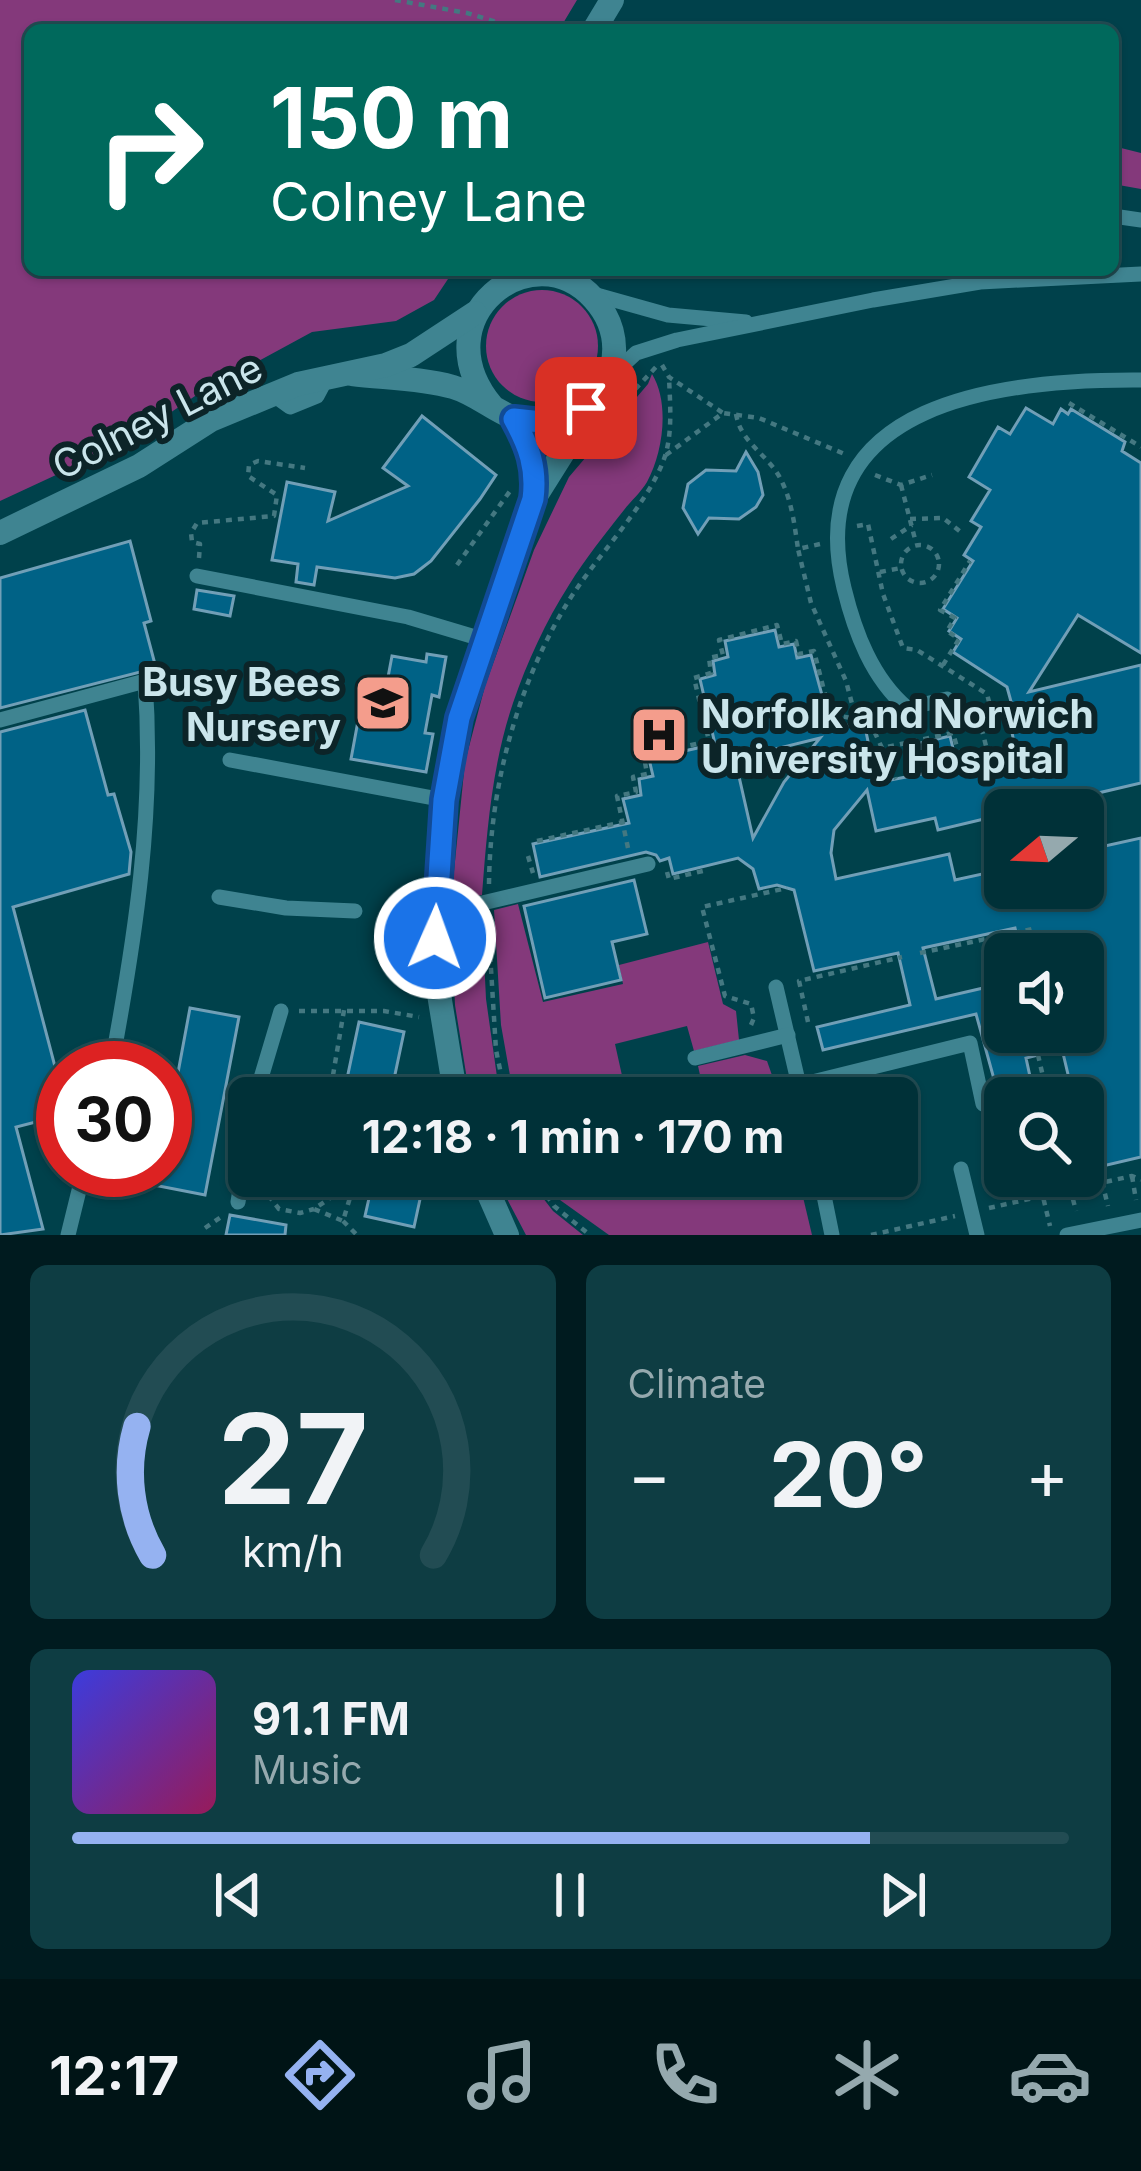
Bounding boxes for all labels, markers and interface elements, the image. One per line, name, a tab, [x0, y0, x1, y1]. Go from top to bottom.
text: 150 m	[270, 67, 513, 168]
icon: right	[72, 72, 228, 228]
text: Colney Lane	[270, 169, 587, 234]
street label: Colney Lane	[44, 343, 270, 489]
pin	[535, 357, 637, 459]
icon: arrive	[553, 375, 619, 441]
place label: Busy Bees Nursery	[142, 658, 341, 750]
school or university icon: Busy Bees Nursery	[352, 672, 414, 734]
place label: Norfolk and Norwich University Hospital	[701, 690, 1094, 782]
hospital icon: Norfolk and Norwich University Hospital	[628, 704, 690, 766]
north arrow	[984, 789, 1104, 909]
map controls	[984, 789, 1104, 1197]
position arrow	[372, 875, 498, 1001]
button: sound	[984, 933, 1104, 1053]
speed limit sign: 30	[36, 1041, 192, 1197]
button: search	[984, 1077, 1104, 1197]
text: 12:18 · 1 min · 170 m	[362, 1109, 784, 1164]
text: Climate	[628, 1360, 766, 1407]
text: 27	[217, 1383, 368, 1534]
text: 20°	[769, 1420, 928, 1529]
text: −	[628, 1435, 671, 1515]
text: +	[1025, 1435, 1069, 1515]
text: km/h	[242, 1525, 344, 1577]
text: 91.1 FM	[252, 1691, 410, 1746]
text: Music	[252, 1746, 363, 1793]
icon: previous	[205, 1862, 271, 1928]
icon: pause	[537, 1862, 603, 1928]
icon: next	[870, 1862, 936, 1928]
icon: directions	[278, 2033, 362, 2117]
icon: music	[460, 2033, 544, 2117]
icon: phone	[643, 2033, 727, 2117]
icon: climate	[825, 2033, 909, 2117]
icon: car	[1008, 2033, 1092, 2117]
text: 12:17	[49, 2043, 179, 2108]

